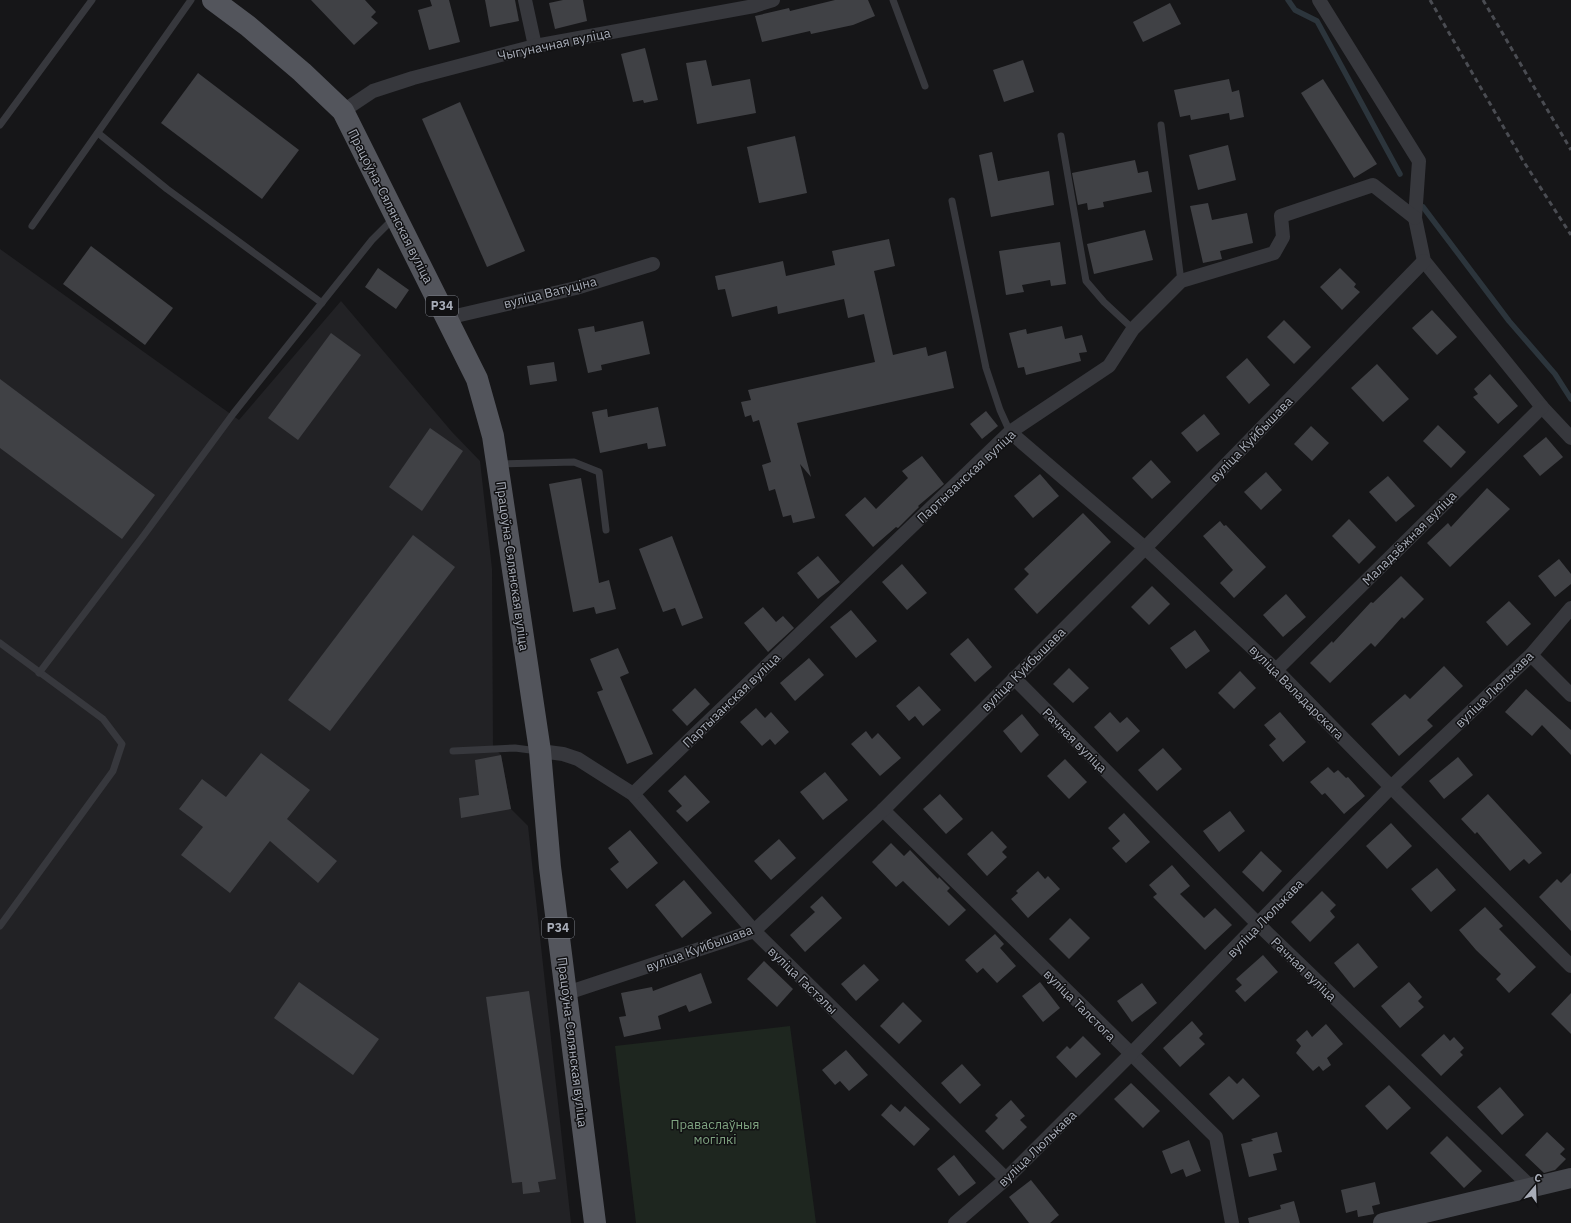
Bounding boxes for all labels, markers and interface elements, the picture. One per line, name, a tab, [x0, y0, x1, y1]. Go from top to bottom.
street label: Чыгуначная вуліца	[496, 24, 612, 65]
street label: Працоўна-Сялянская вуліца	[344, 126, 437, 286]
street label: вуліца Ватуціна	[502, 273, 599, 312]
road number: Р34	[426, 296, 458, 316]
street label: вуліца Куйбышава	[1206, 393, 1297, 486]
street label: Партызанская вуліца	[913, 426, 1019, 527]
street label: Працоўна-Сялянская вуліца	[492, 480, 533, 652]
street label: Маладзёжная вуліца	[1359, 487, 1460, 589]
street label: вуліца Куйбышава	[978, 624, 1069, 715]
street label: вуліца Валадарскага	[1246, 641, 1348, 743]
street label: вуліца Люлькава	[1451, 647, 1537, 731]
street label: Партызанская вуліца	[679, 649, 784, 751]
street label: Рачная вуліца	[1039, 704, 1111, 776]
street label: вуліца Люлькава	[1223, 875, 1307, 961]
road number: Р34	[542, 918, 574, 938]
street label: вуліца Куйбышава	[643, 921, 755, 976]
street label: Рачная вуліца	[1267, 934, 1340, 1005]
street label: вуліца Гастэлы	[764, 943, 841, 1018]
street label: Працоўна-Сялянская вуліца	[554, 956, 591, 1128]
street label: вуліца Талстога	[1040, 966, 1119, 1045]
street label: вуліца Люлькава	[994, 1106, 1080, 1190]
park label: Праваслаўныя могілкі	[671, 1116, 759, 1148]
north arrow	[1515, 1167, 1555, 1207]
text: С	[1533, 1170, 1544, 1185]

